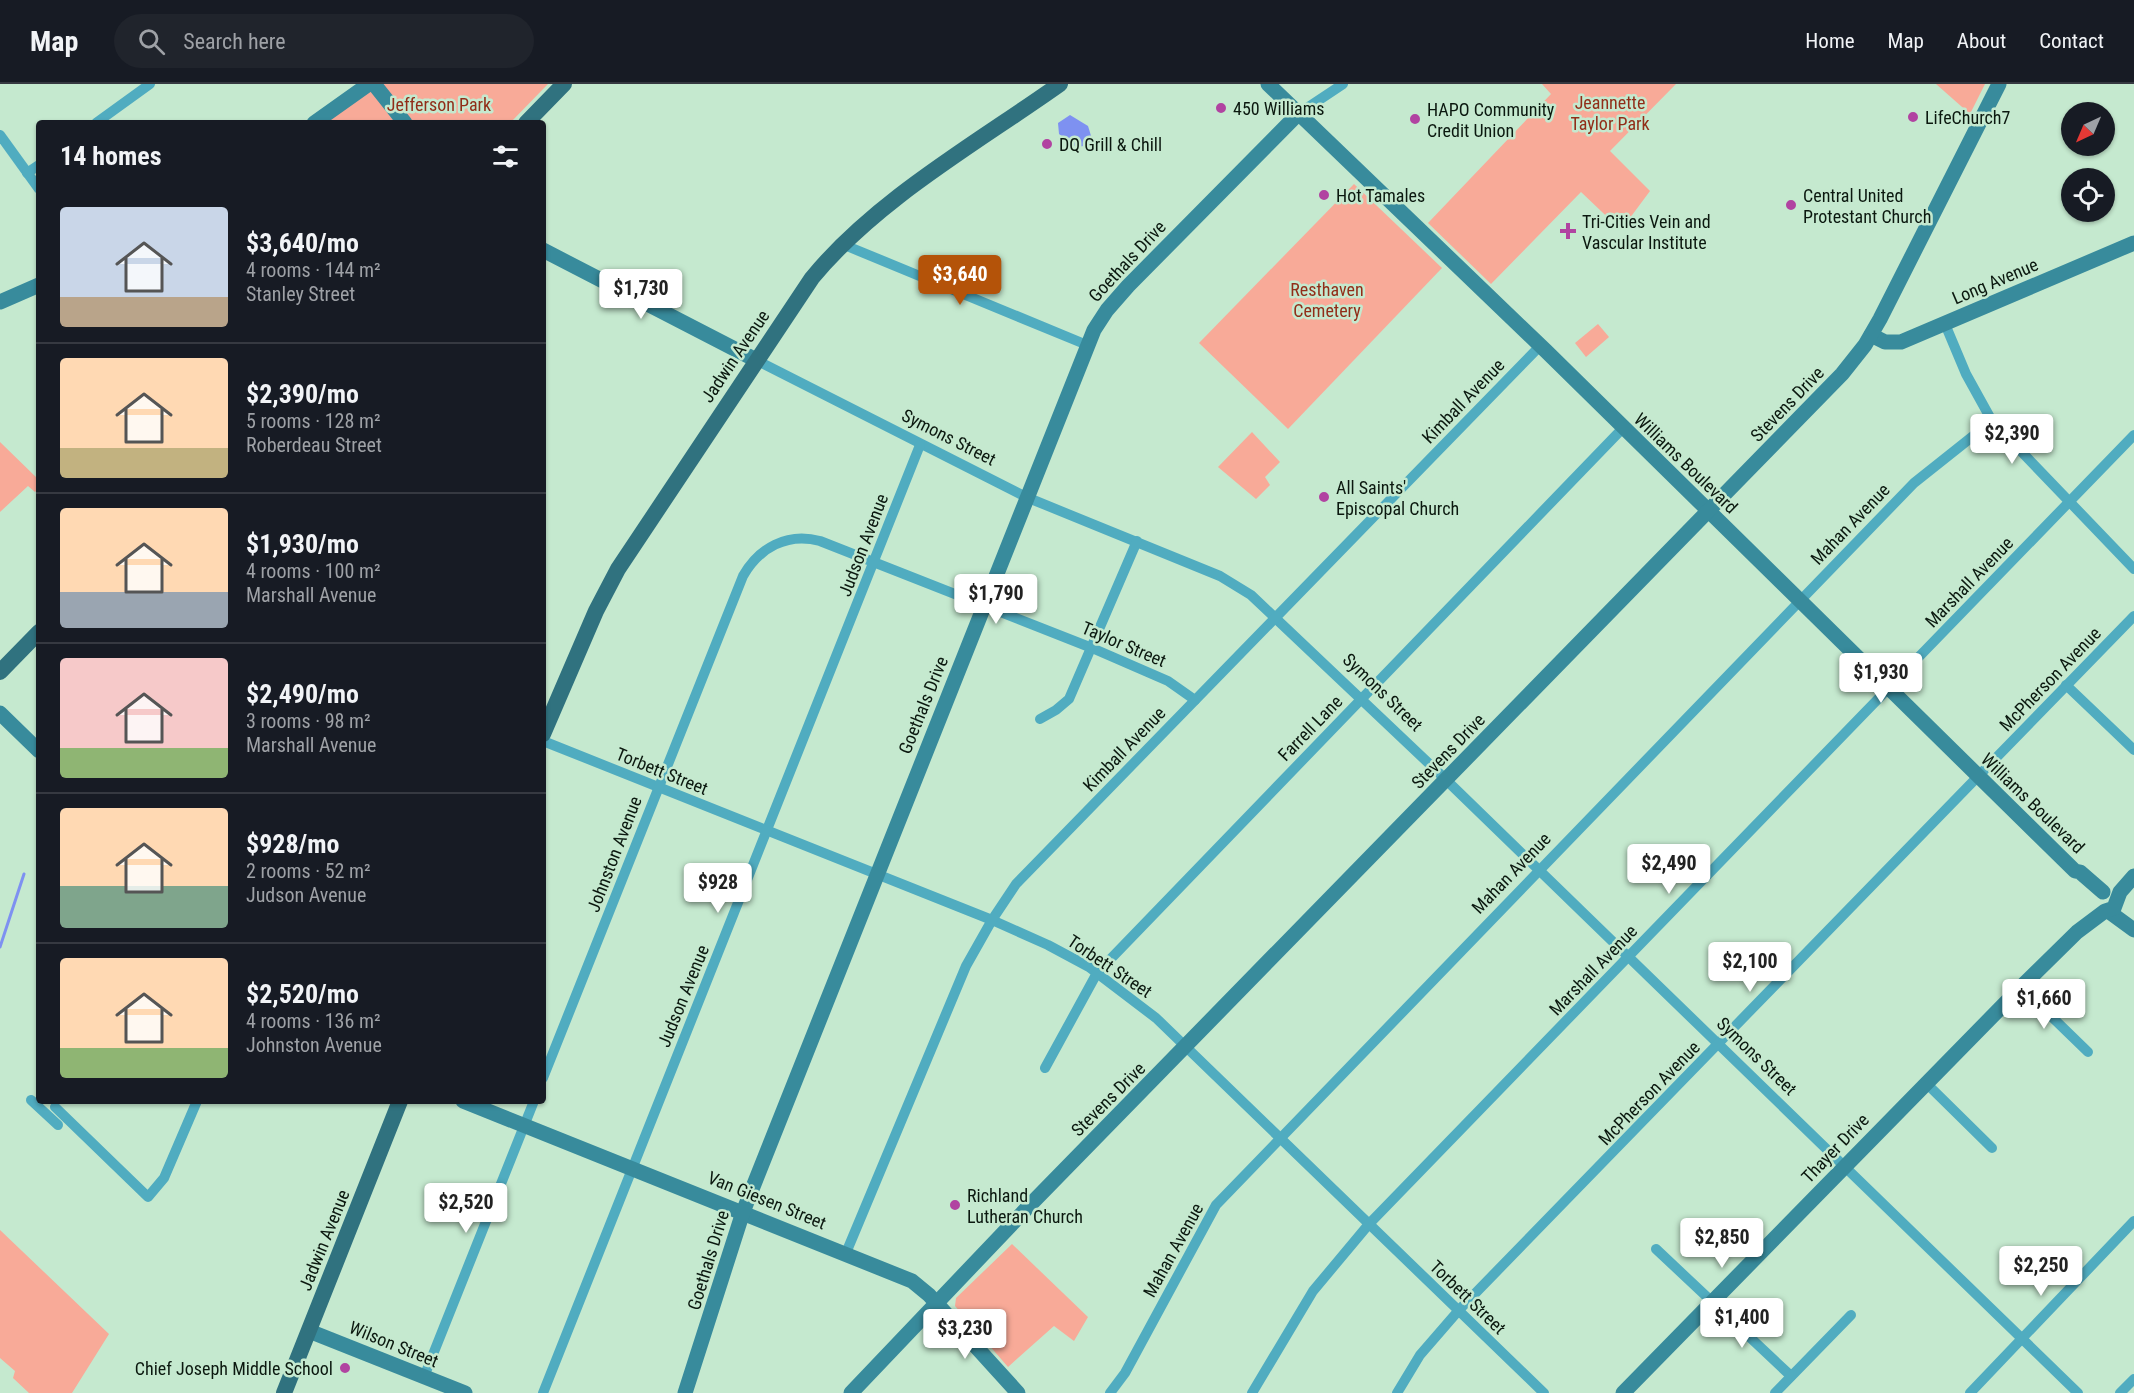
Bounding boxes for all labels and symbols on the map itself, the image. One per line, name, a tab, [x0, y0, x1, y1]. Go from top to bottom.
park label: Jeannette Taylor Park	[1570, 92, 1650, 134]
park label: Jefferson Park	[387, 94, 491, 115]
place label: 450 Williams	[1233, 98, 1324, 119]
place label: HAPO Community Credit Union	[1427, 99, 1555, 141]
marker: 450 Williams	[1214, 101, 1228, 115]
north arrow	[2061, 102, 2115, 156]
place label: LifeChurch7	[1925, 107, 2011, 128]
marker: LifeChurch7	[1906, 110, 1920, 124]
marker: HAPO Community Credit Union	[1408, 112, 1422, 126]
place label: DQ Grill & Chill	[1059, 134, 1162, 155]
marker: DQ Grill & Chill	[1040, 137, 1054, 151]
place label: Hot Tamales	[1336, 185, 1425, 206]
place label: Central United Protestant Church	[1803, 185, 1931, 227]
marker: Hot Tamales	[1317, 188, 1331, 202]
marker: Central United Protestant Church	[1784, 198, 1798, 212]
place label: Tri-Cities Vein and Vascular Institute	[1582, 211, 1711, 253]
street label: Goethals Drive	[1084, 216, 1170, 306]
marker: Tri-Cities Vein and Vascular Institute	[1559, 222, 1577, 240]
street label: Long Avenue	[1949, 254, 2041, 308]
pin: $3,640	[911, 255, 1009, 306]
pin: $1,730	[592, 269, 690, 320]
park label: Resthaven Cemetery	[1290, 279, 1364, 321]
street label: Jadwin Avenue	[696, 306, 774, 406]
street label: Kimball Avenue	[1418, 354, 1508, 448]
street label: Stevens Drive	[1746, 362, 1828, 446]
street label: Symons Street	[898, 404, 1000, 470]
street label: Williams Boulevard	[1630, 408, 1742, 518]
pin: $2,390	[1963, 414, 2061, 465]
place label: All Saints' Episcopal Church	[1336, 477, 1459, 519]
street label: Mahan Avenue	[1806, 479, 1894, 569]
marker: All Saints' Episcopal Church	[1317, 490, 1331, 504]
street label: Judson Avenue	[834, 491, 892, 599]
street label: Marshall Avenue	[1921, 532, 2017, 632]
pin: $1,790	[947, 574, 1045, 625]
street label: Taylor Street	[1079, 617, 1169, 671]
street label: McPherson Avenue	[1995, 623, 2105, 735]
street label: Symons Street	[1339, 649, 1427, 735]
street label: Goethals Drive	[894, 653, 952, 757]
pin: $1,930	[1832, 653, 1930, 704]
street label: Farrell Lane	[1274, 691, 1346, 765]
street label: Kimball Avenue	[1079, 702, 1169, 796]
street label: Stevens Drive	[1407, 709, 1489, 793]
street label: Torbett Street	[613, 743, 711, 799]
street label: Williams Boulevard	[1977, 748, 2089, 858]
street label: Johnston Avenue	[582, 793, 646, 915]
street label: Mahan Avenue	[1467, 828, 1555, 918]
pin: $2,490	[1620, 844, 1718, 895]
pin: $928	[682, 863, 754, 914]
street label: Marshall Avenue	[1545, 920, 1641, 1020]
street label: Torbett Street	[1064, 930, 1156, 1002]
street label: Judson Avenue	[653, 942, 713, 1050]
pin: $2,100	[1701, 942, 1799, 993]
pin: $1,660	[1995, 979, 2093, 1030]
street label: Symons Street	[1713, 1013, 1801, 1099]
street label: McPherson Avenue	[1594, 1037, 1704, 1149]
street label: Stevens Drive	[1067, 1058, 1149, 1140]
street label: Thayer Drive	[1797, 1109, 1873, 1187]
street label: Van Giesen Street	[705, 1167, 829, 1233]
pin: $2,520	[417, 1183, 515, 1234]
place label: Richland Lutheran Church	[967, 1185, 1083, 1227]
street label: Jadwin Avenue	[294, 1187, 354, 1293]
marker: Richland Lutheran Church	[948, 1198, 962, 1212]
street label: Mahan Avenue	[1139, 1199, 1207, 1301]
street label: Goethals Drive	[683, 1208, 733, 1312]
pin: $2,850	[1673, 1218, 1771, 1269]
pin: $2,250	[1992, 1246, 2090, 1297]
street label: Torbett Street	[1426, 1256, 1510, 1338]
pin: $1,400	[1693, 1298, 1791, 1349]
pin: $3,230	[916, 1309, 1014, 1360]
street label: Wilson Street	[346, 1317, 442, 1371]
place label: Chief Joseph Middle School	[135, 1358, 333, 1379]
marker: Chief Joseph Middle School	[338, 1361, 352, 1375]

